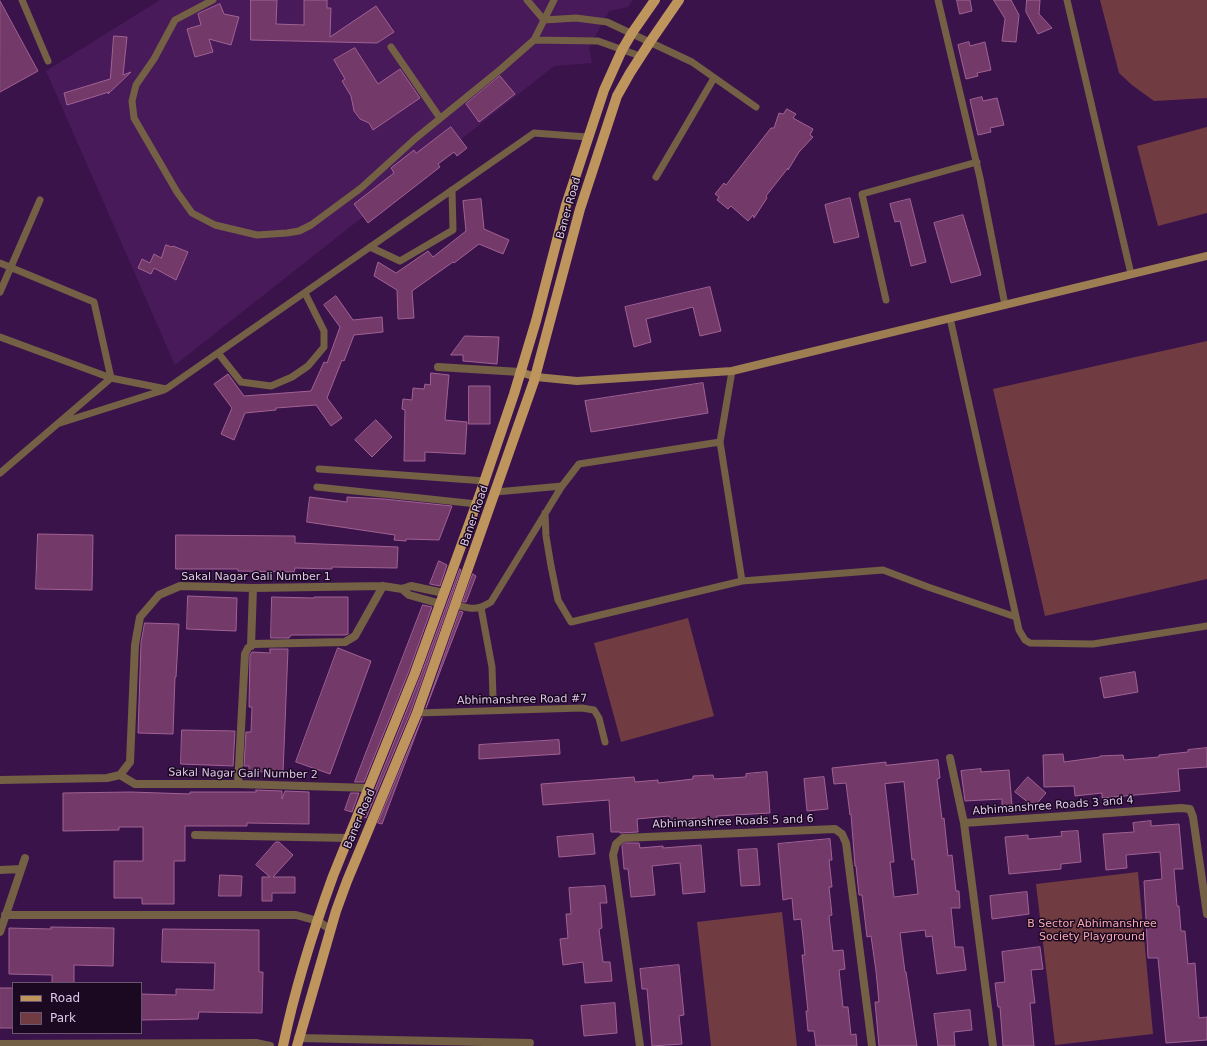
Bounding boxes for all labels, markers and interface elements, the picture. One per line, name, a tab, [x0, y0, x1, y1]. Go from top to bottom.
street label: Baner Road	[554, 176, 584, 240]
street label: Baner Road	[458, 484, 492, 548]
street label: Sakal Nagar Gali Number 1	[181, 570, 331, 584]
street label: Abhimanshree Road #7	[457, 692, 587, 708]
street label: Sakal Nagar Gali Number 2	[168, 766, 318, 782]
street label: Baner Road	[341, 787, 379, 851]
street label: Abhimanshree Roads 3 and 4	[972, 794, 1134, 818]
street label: Abhimanshree Roads 5 and 6	[652, 813, 814, 831]
park label: B Sector Abhimanshree Society Playground	[1027, 917, 1157, 943]
legend	[12, 982, 142, 1034]
text: Road	[50, 991, 80, 1005]
text: Park	[50, 1011, 76, 1025]

